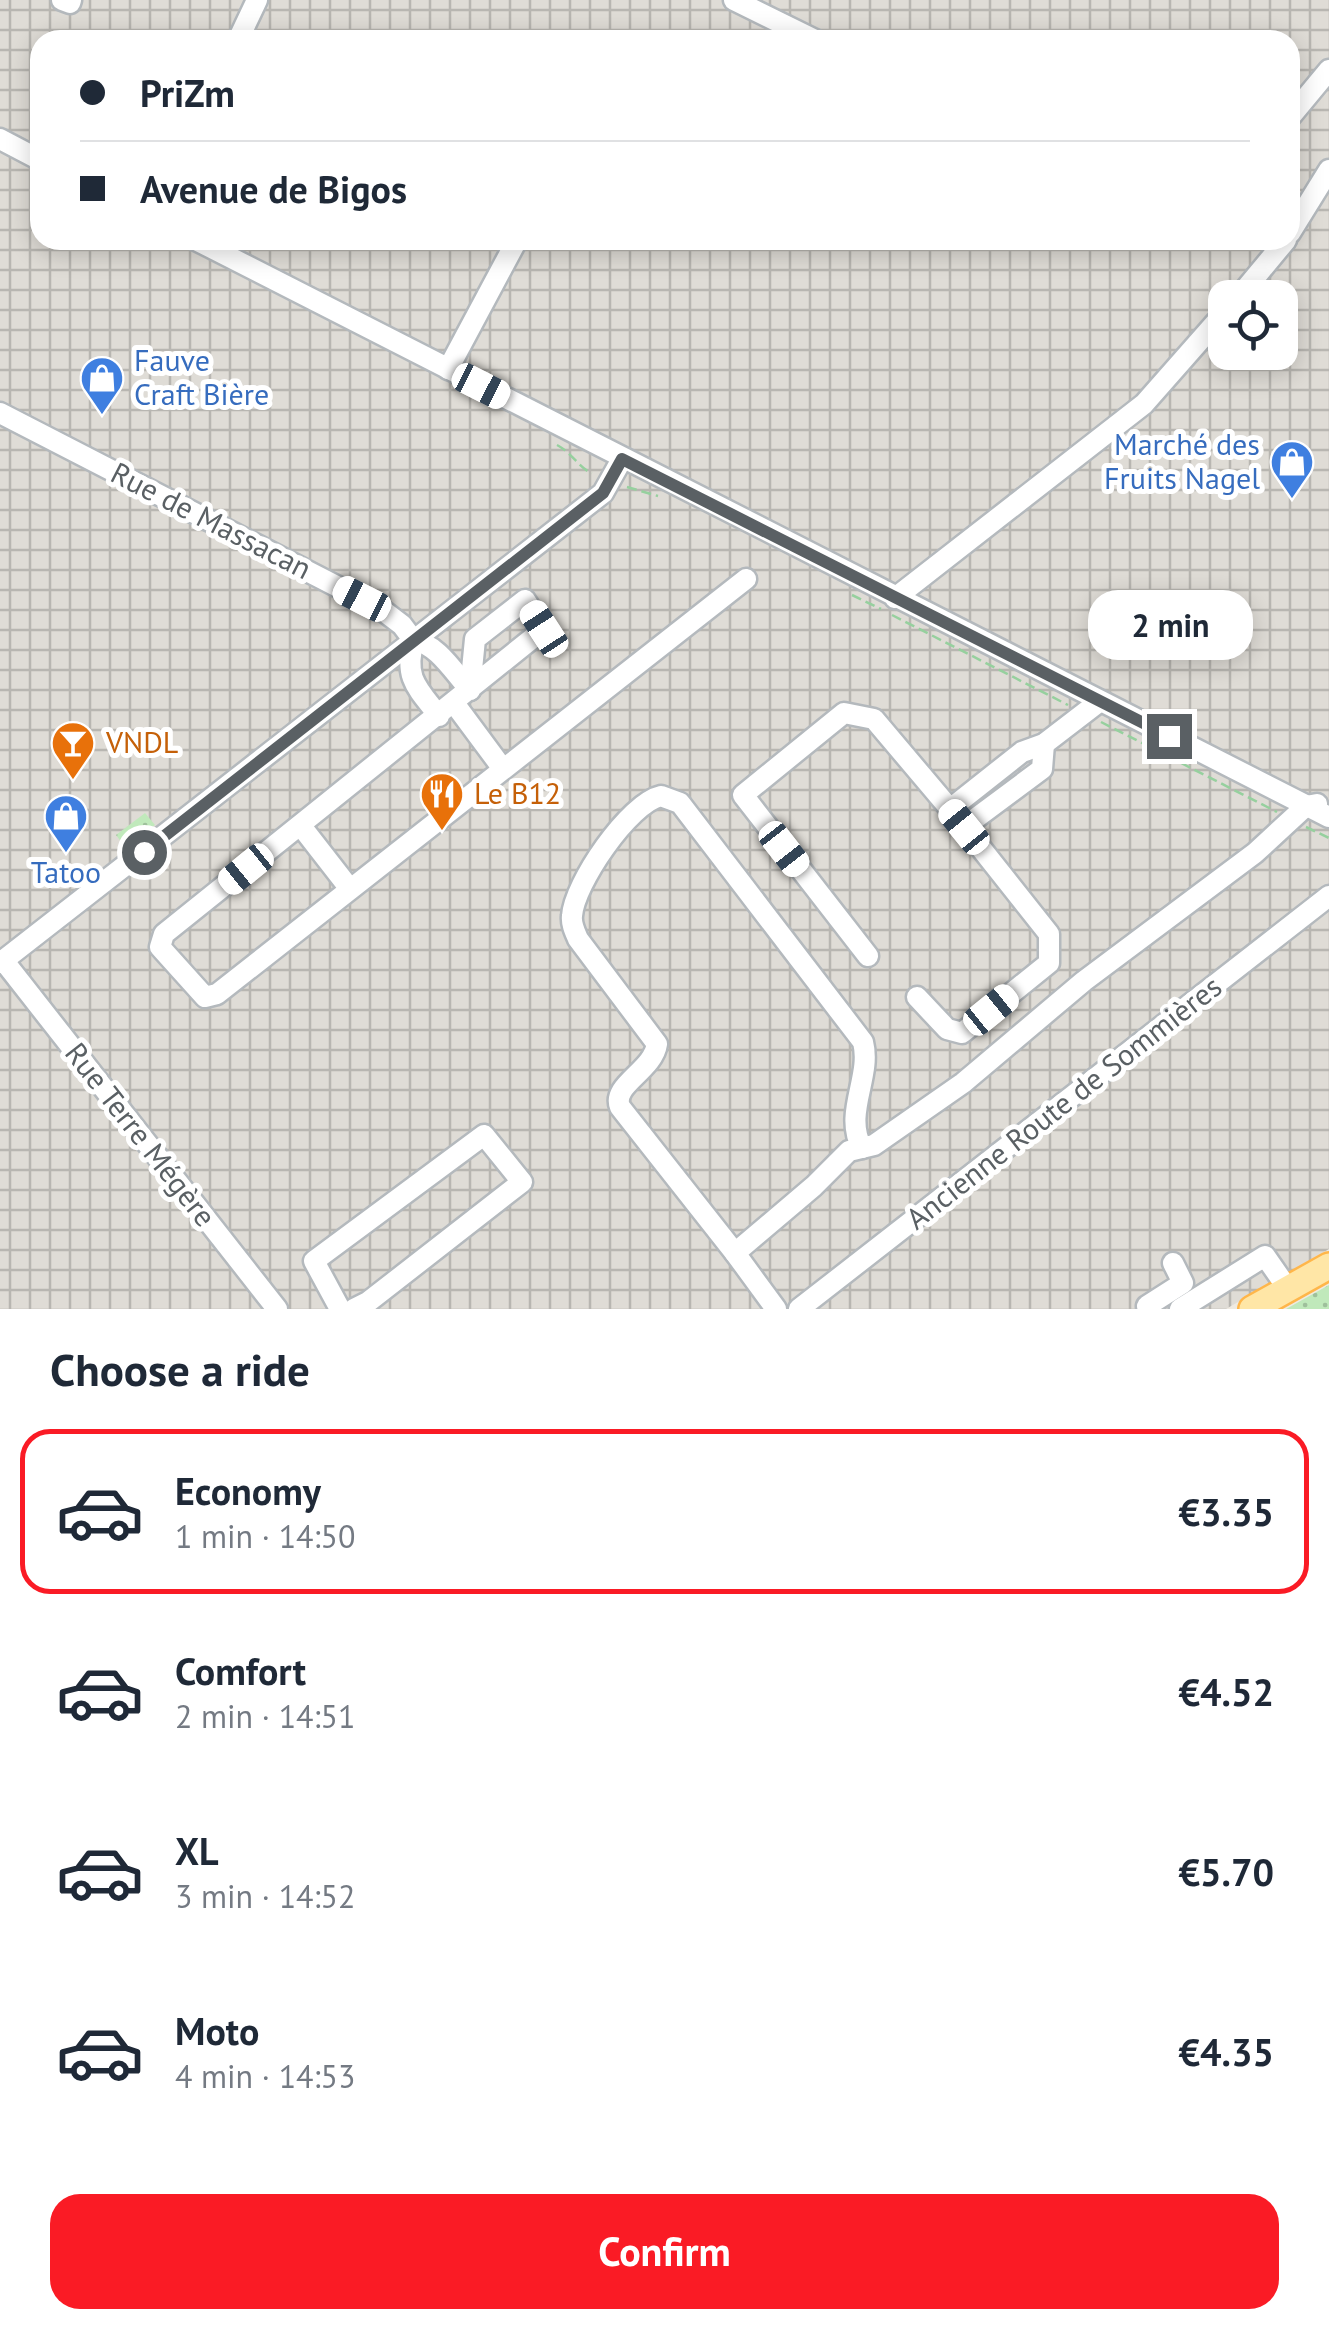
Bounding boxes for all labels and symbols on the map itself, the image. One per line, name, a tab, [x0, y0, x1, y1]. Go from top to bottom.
place label: Fauve Craft Bière	[134, 340, 269, 413]
shop icon: Fauve Craft Bière	[79, 355, 125, 416]
car	[447, 359, 515, 413]
place label: Marché des Fruits Nagel	[1104, 424, 1260, 497]
shop icon: Marché des Fruits Nagel	[1269, 439, 1315, 500]
street label: Rue de Massacan	[105, 452, 319, 587]
car	[328, 572, 396, 626]
callout: 2 min	[1086, 591, 1252, 661]
car	[515, 596, 573, 662]
route end	[1147, 714, 1192, 759]
bar icon: VNDL	[50, 720, 96, 781]
place label: VNDL	[105, 722, 178, 761]
restaurant icon: Le B12	[419, 771, 465, 832]
place label: Le B12	[474, 773, 561, 812]
shop icon: Tatoo	[43, 793, 89, 854]
car	[933, 794, 995, 860]
car	[754, 816, 814, 882]
route start	[122, 830, 167, 875]
car	[213, 838, 279, 900]
place label: Tatoo	[31, 852, 101, 891]
street label: Ancienne Route de Sommières	[897, 966, 1229, 1237]
car	[958, 979, 1024, 1041]
street label: Rue Terre Mégère	[57, 1034, 225, 1234]

